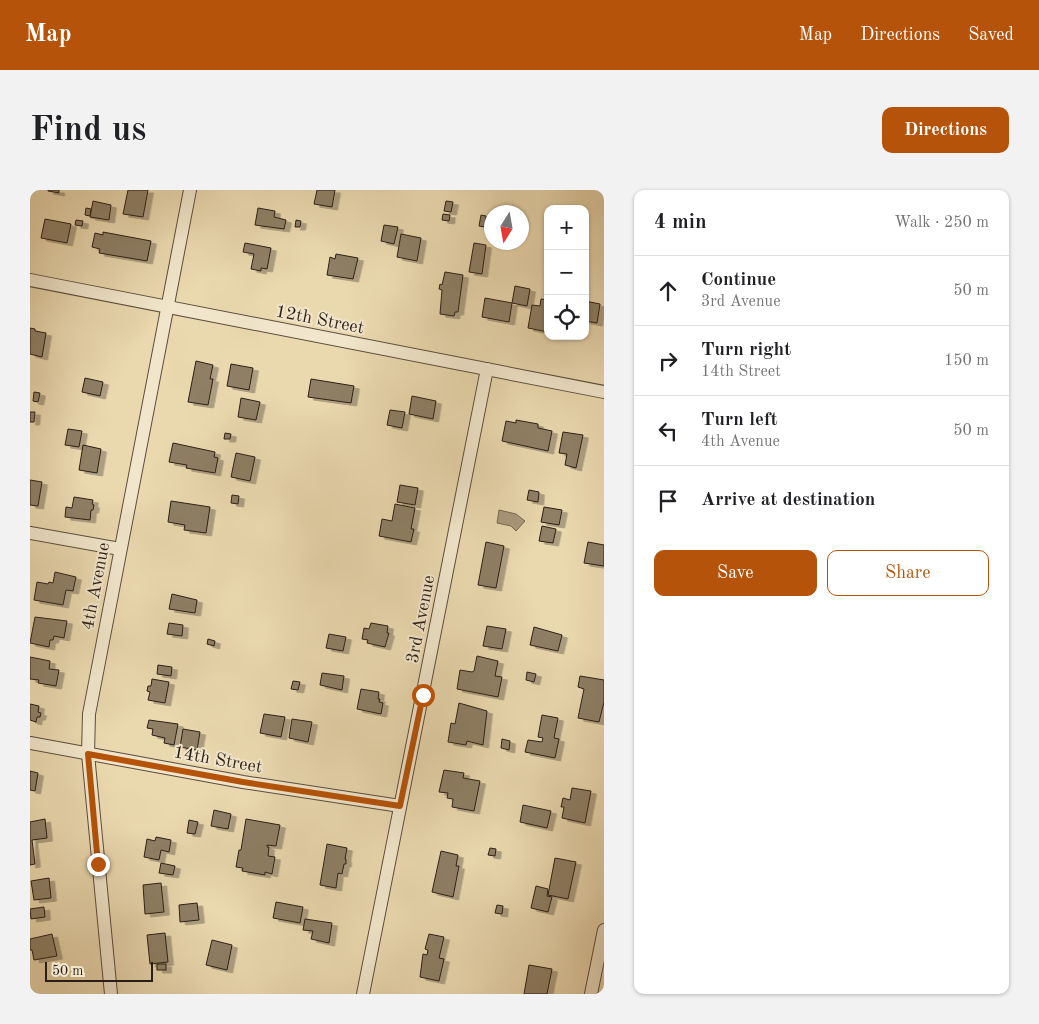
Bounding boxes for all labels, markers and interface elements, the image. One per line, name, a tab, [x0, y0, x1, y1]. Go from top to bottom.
text: Map	[25, 23, 72, 47]
text: Map	[799, 26, 832, 44]
text: Directions	[860, 26, 940, 44]
text: Saved	[968, 26, 1014, 44]
button: Directions	[882, 107, 1009, 153]
text: Find us	[30, 113, 146, 148]
north arrow	[484, 205, 529, 250]
map controls	[544, 205, 589, 340]
button: +	[544, 205, 589, 250]
text: 4 min	[654, 212, 707, 233]
text: Walk · 250 m	[894, 215, 989, 231]
button: −	[544, 250, 589, 295]
text: Continue	[701, 271, 776, 290]
icon: ahead	[654, 277, 682, 305]
text: 50 m	[953, 283, 989, 299]
text: 3rd Avenue	[701, 294, 781, 310]
button: locate	[544, 295, 589, 340]
street label: 12th Street	[274, 303, 366, 337]
text: Turn right	[701, 341, 791, 360]
icon: right	[654, 347, 682, 375]
text: 150 m	[944, 353, 989, 369]
text: 14th Street	[701, 364, 781, 380]
text: Turn left	[701, 411, 778, 430]
icon: left	[654, 417, 682, 445]
text: 50 m	[953, 423, 989, 439]
text: 4th Avenue	[701, 434, 780, 450]
icon: arrive	[654, 487, 682, 515]
text: Arrive at destination	[701, 491, 875, 510]
street label: 4th Avenue	[79, 541, 113, 631]
button: Save	[654, 550, 817, 596]
button: Share	[827, 550, 989, 596]
street label: 3rd Avenue	[404, 574, 438, 665]
route start	[412, 684, 435, 707]
street label: 14th Street	[172, 743, 264, 777]
route end	[87, 853, 110, 876]
scale bar	[45, 959, 152, 982]
text: 50 m	[52, 964, 83, 978]

